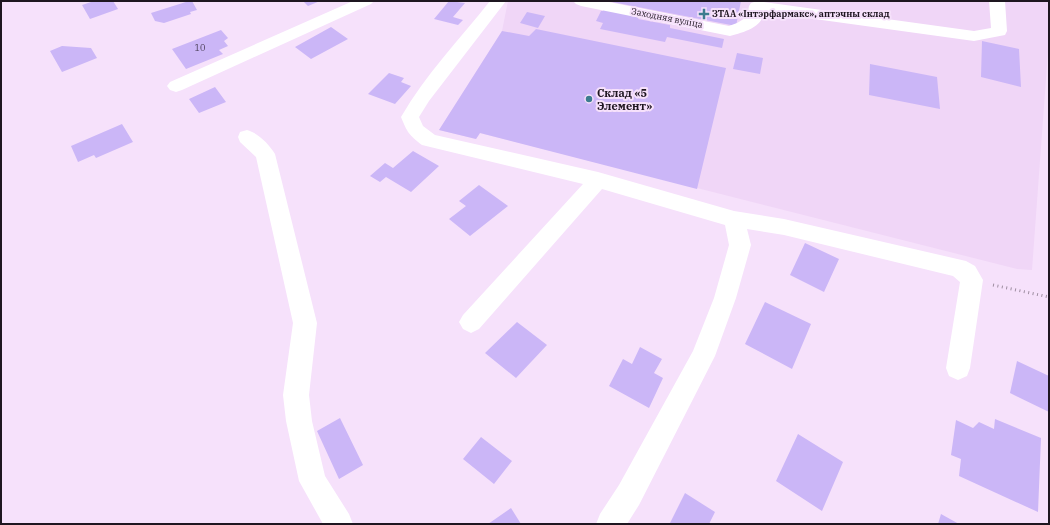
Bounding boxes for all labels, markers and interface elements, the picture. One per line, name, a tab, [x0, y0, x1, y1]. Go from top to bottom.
street label: Заходняя вуліца	[630, 5, 704, 30]
place label: ЗТАА «Інтэрфармакс», аптэчны склад	[712, 8, 890, 19]
marker: ЗТАА «Інтэрфармакс», аптэчны склад	[699, 9, 709, 19]
house number: 10	[195, 42, 205, 53]
place label: Склад «5 Элемент»	[597, 86, 652, 113]
marker: Склад «5 Элемент»	[584, 94, 594, 104]

